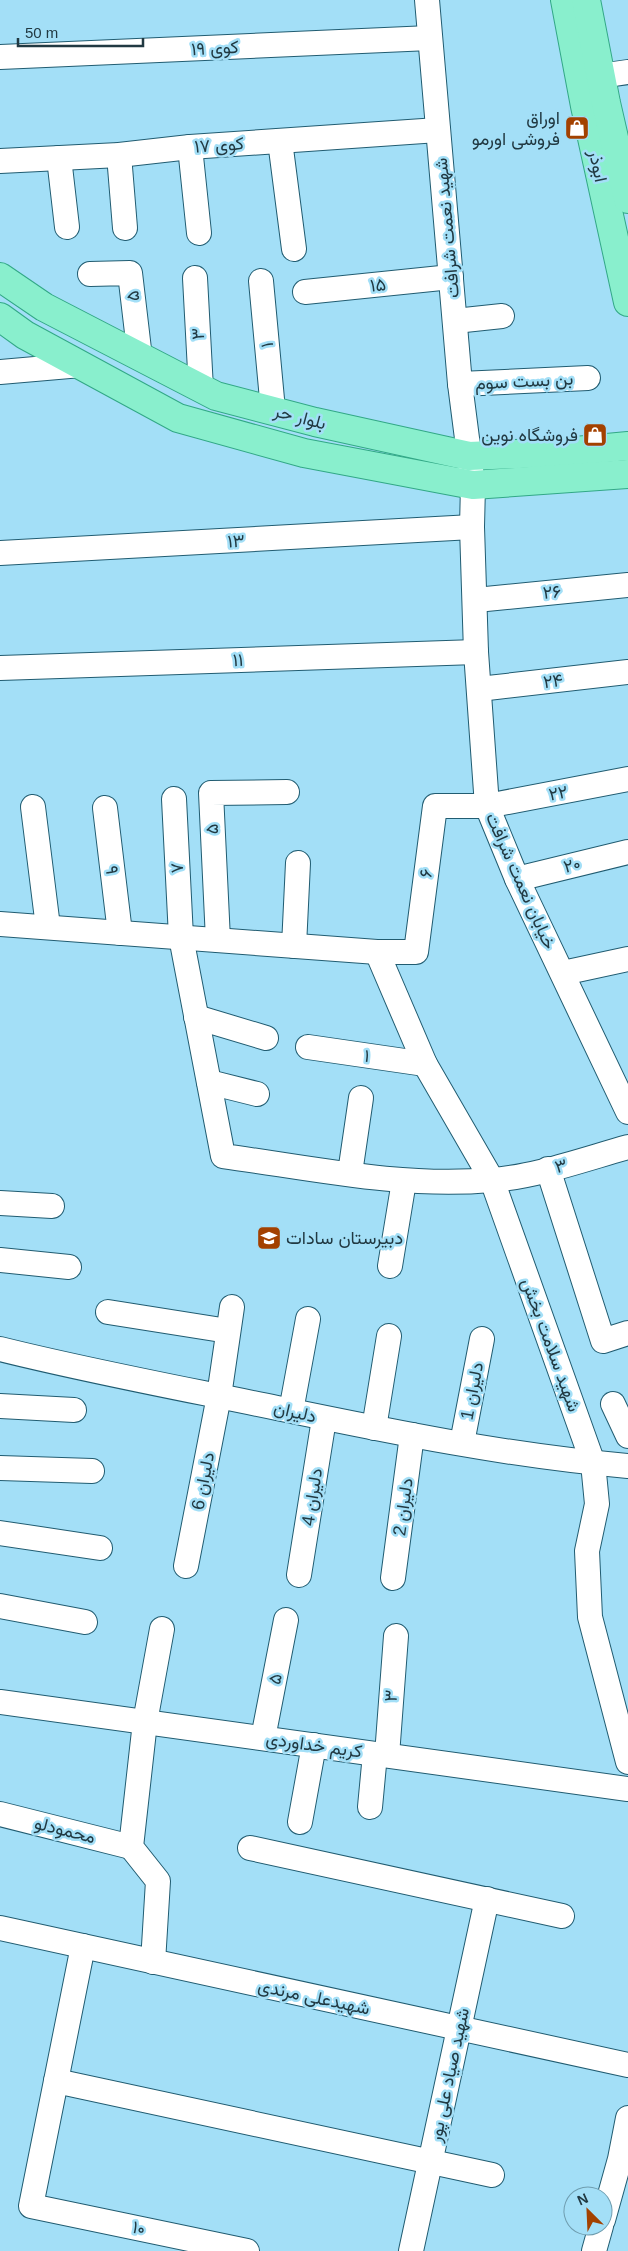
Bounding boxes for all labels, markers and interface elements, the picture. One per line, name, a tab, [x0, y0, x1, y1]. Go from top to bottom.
scale bar	[18, 15, 142, 47]
text: 50 m	[25, 24, 58, 41]
street label: کوی ۱۹	[191, 37, 239, 60]
place label: اوراق فروشی اورمو	[472, 108, 560, 150]
shop icon: اوراق فروشی اورمو	[564, 115, 590, 141]
street label: کوی ۱۷	[194, 133, 244, 158]
street label: ابوذر	[584, 147, 611, 184]
street label: شهید نعمت شرافت	[431, 157, 464, 299]
street label: ۱۵	[369, 274, 387, 296]
street label: ۵	[122, 290, 144, 302]
street label: ۳	[188, 328, 208, 340]
street label: ۱	[257, 342, 277, 348]
street label: بن بست سوم	[474, 368, 574, 396]
street label: بلوار حر	[270, 400, 328, 435]
shop icon: فروشگاه نوین	[582, 422, 608, 448]
place label: فروشگاه نوین	[481, 425, 578, 446]
street label: ۱۳	[227, 531, 245, 551]
street label: ۲۶	[542, 581, 562, 603]
street label: ۱۱	[232, 650, 244, 670]
street label: ۲۴	[542, 670, 564, 692]
street label: ۲۲	[547, 781, 569, 805]
street label: خیابان نعمت شرافت	[481, 810, 560, 953]
street label: ۵	[202, 823, 222, 835]
street label: ۲۰	[561, 853, 583, 877]
street label: ۷	[167, 862, 187, 874]
street label: ۹	[102, 864, 122, 876]
street label: ۶	[415, 867, 437, 879]
street label: ۱	[363, 1046, 371, 1066]
street label: ۳	[553, 1155, 569, 1177]
school or university icon: دبیرستان سادات	[256, 1225, 282, 1251]
place label: دبیرستان سادات	[286, 1228, 403, 1249]
street label: شهید سلامت بخش	[517, 1276, 584, 1415]
street label: دلیران 1	[457, 1361, 488, 1422]
street label: دلیران	[272, 1397, 318, 1428]
street label: دلیران 6	[188, 1451, 219, 1512]
street label: دلیران 4	[298, 1467, 327, 1527]
street label: دلیران 2	[389, 1477, 418, 1537]
street label: ۵	[264, 1672, 286, 1686]
street label: ۳	[381, 1689, 401, 1703]
street label: کریم خداوردی	[264, 1728, 363, 1764]
street label: محمودلو	[32, 1813, 97, 1848]
street label: شهیدعلی مرندی	[256, 1975, 372, 2020]
street label: شهید صیاد علی پور	[425, 2006, 475, 2145]
north arrow	[563, 2186, 613, 2236]
text: N	[575, 2190, 591, 2208]
street label: ۱۰	[131, 2217, 147, 2239]

